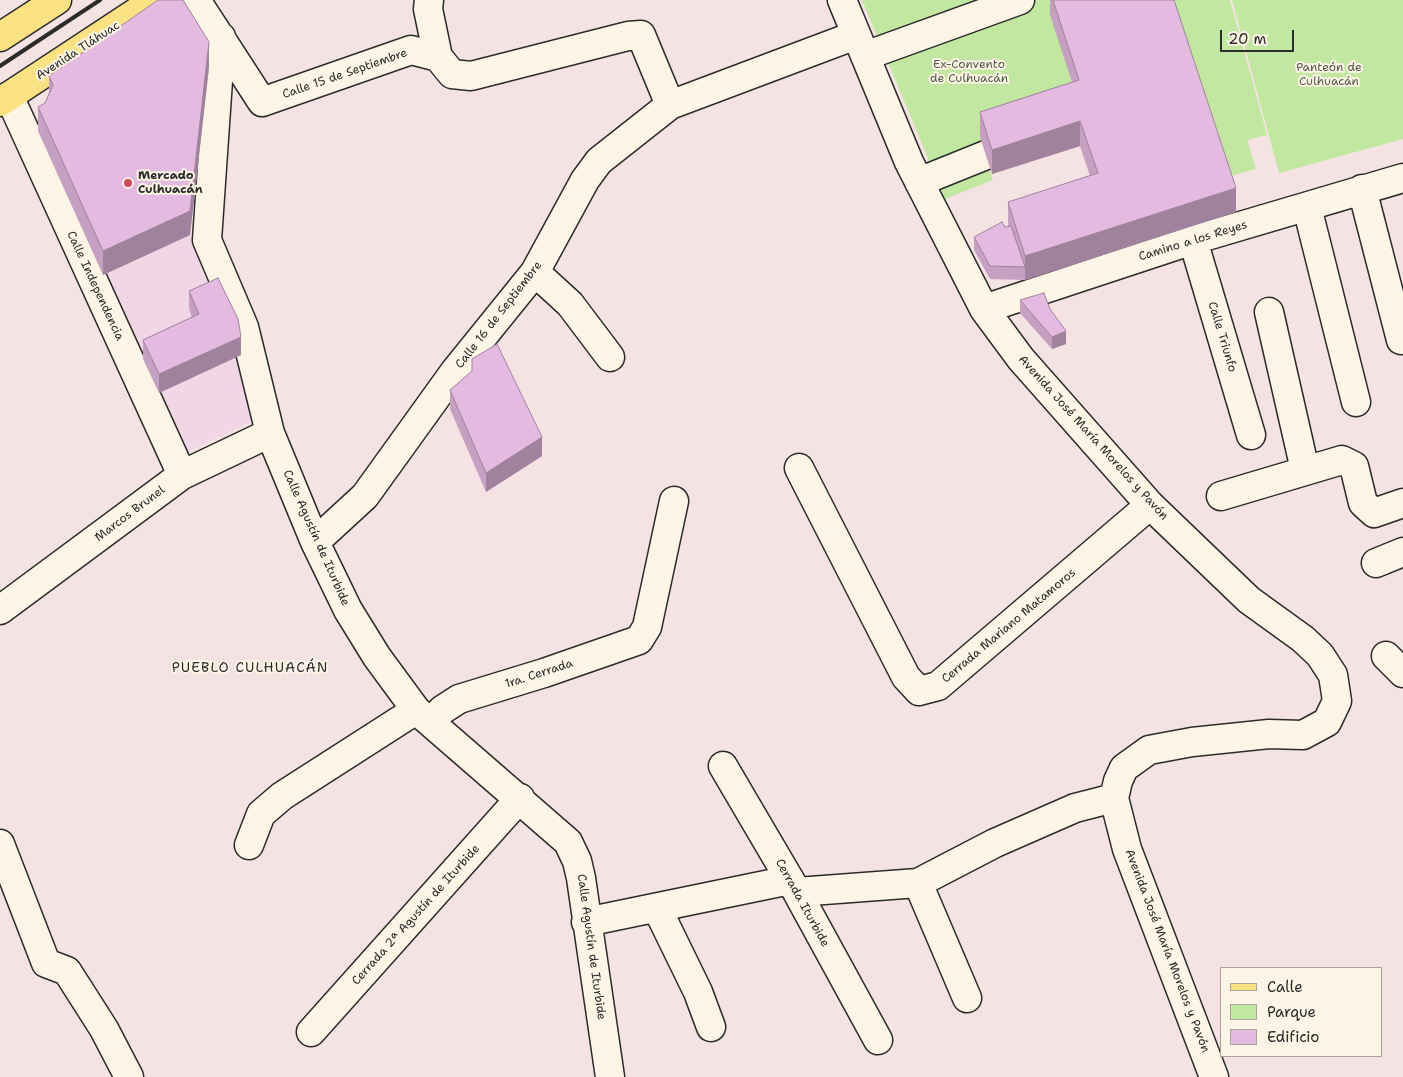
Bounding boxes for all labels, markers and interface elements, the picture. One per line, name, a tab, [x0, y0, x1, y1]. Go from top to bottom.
street label: Avenida Tláhuac	[34, 19, 122, 83]
scale bar	[1223, 20, 1297, 52]
text: 20 m	[1228, 29, 1267, 49]
street label: Calle 15 de Septiembre	[281, 46, 409, 102]
park label: Ex-Convento de Culhuacán	[930, 58, 1008, 86]
park label: Panteón de Culhuacán	[1296, 61, 1362, 89]
place label: Mercado Culhuacán	[138, 169, 203, 197]
marker: Mercado Culhuacán	[122, 177, 134, 189]
street label: Camino a los Reyes	[1137, 218, 1249, 264]
street label: Calle Independencia	[63, 229, 127, 343]
street label: Calle 16 de Septiembre	[453, 259, 545, 371]
street label: Calle Triunfo	[1204, 300, 1240, 374]
street label: Avenida José María Morelos y Pavón	[1015, 353, 1171, 523]
street label: Calle Agustín de Iturbide	[279, 468, 353, 608]
street label: Marcos Brunel	[92, 483, 168, 545]
street label: Cerrada Mariano Matamoros	[939, 566, 1079, 686]
street label: 1ra. Cerrada	[503, 656, 575, 692]
district label: PUEBLO CULHUACÁN	[170, 660, 330, 676]
street label: Cerrada 2ª Agustín de Iturbide	[349, 842, 483, 988]
street label: Avenida José María Morelos y Pavón	[1121, 847, 1213, 1055]
street label: Cerrada Iturbide	[772, 856, 832, 950]
street label: Calle Agustín de Iturbide	[574, 873, 608, 1021]
legend	[1220, 967, 1383, 1057]
text: Calle	[1267, 977, 1303, 997]
text: Parque	[1267, 1002, 1316, 1022]
text: Edificio	[1267, 1027, 1319, 1047]

